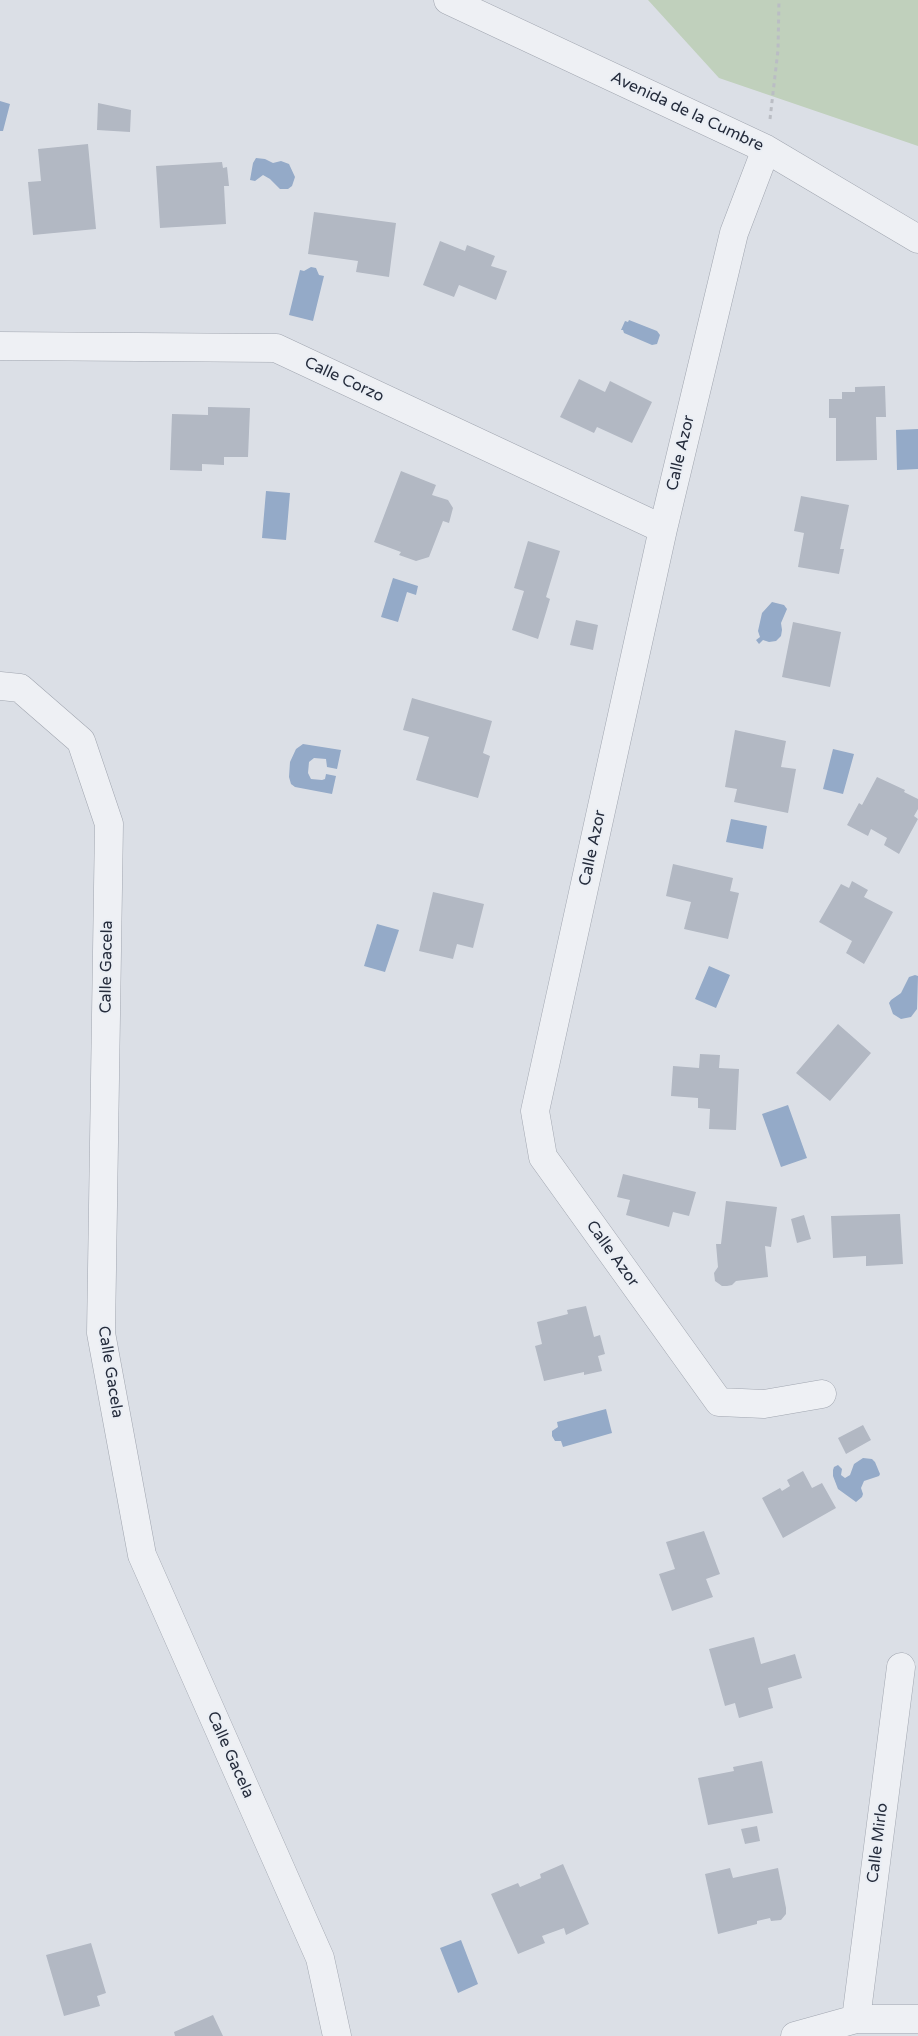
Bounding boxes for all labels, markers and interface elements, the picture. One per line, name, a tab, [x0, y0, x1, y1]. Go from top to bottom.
street label: Avenida de la Cumbre	[607, 68, 767, 156]
street label: Calle Corzo	[301, 353, 387, 407]
street label: Calle Azor	[663, 413, 699, 493]
street label: Calle Azor	[576, 808, 610, 888]
street label: Calle Gacela	[97, 920, 117, 1014]
street label: Calle Azor	[582, 1217, 642, 1291]
street label: Calle Gacela	[93, 1325, 127, 1419]
street label: Calle Gacela	[202, 1709, 258, 1801]
street label: Calle Mirlo	[864, 1802, 892, 1884]

